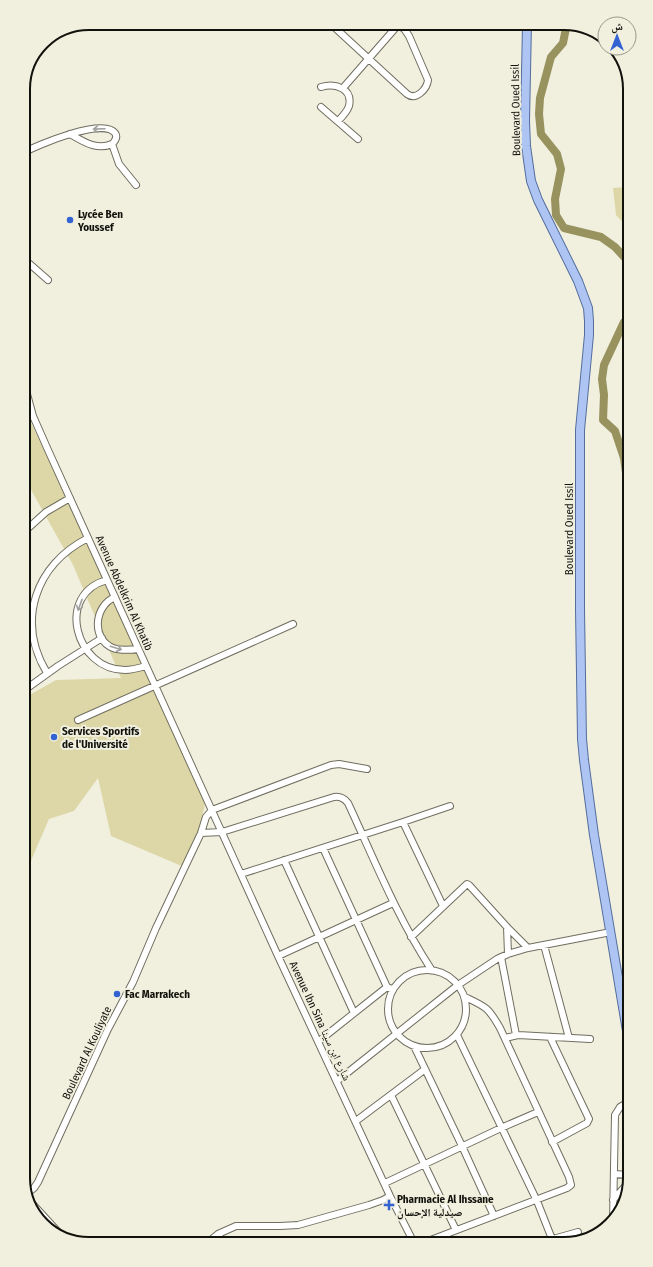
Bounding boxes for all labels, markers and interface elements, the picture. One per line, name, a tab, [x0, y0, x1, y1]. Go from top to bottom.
north arrow	[597, 16, 637, 56]
text: ش	[611, 20, 623, 34]
street label: Boulevard Oued Issil	[509, 64, 523, 156]
one-way arrow	[93, 125, 106, 133]
place label: Lycée Ben Youssef	[77, 208, 123, 234]
marker: Lycée Ben Youssef	[65, 215, 75, 225]
street label: Boulevard Oued Issil	[563, 483, 576, 575]
street label: Avenue Abdelkrim Al Khatib	[93, 533, 155, 653]
one-way arrow	[75, 598, 83, 610]
one-way arrow	[109, 645, 122, 652]
place label: Services Sportifs de l'Université	[62, 725, 139, 751]
marker: Services Sportifs de l'Université	[49, 732, 59, 742]
street label: Avenue Ibn Sina شارع ابن سينا	[287, 959, 353, 1083]
place label: Fac Marrakech	[125, 988, 190, 1001]
marker: Fac Marrakech	[112, 989, 122, 999]
street label: Boulevard Al Kouliyate	[60, 1004, 114, 1102]
place label: Pharmacie Al Ihssane صيدلية الإحسان	[397, 1193, 494, 1220]
marker: Pharmacie Al Ihssane صيدلية الإحسان	[384, 1200, 394, 1210]

